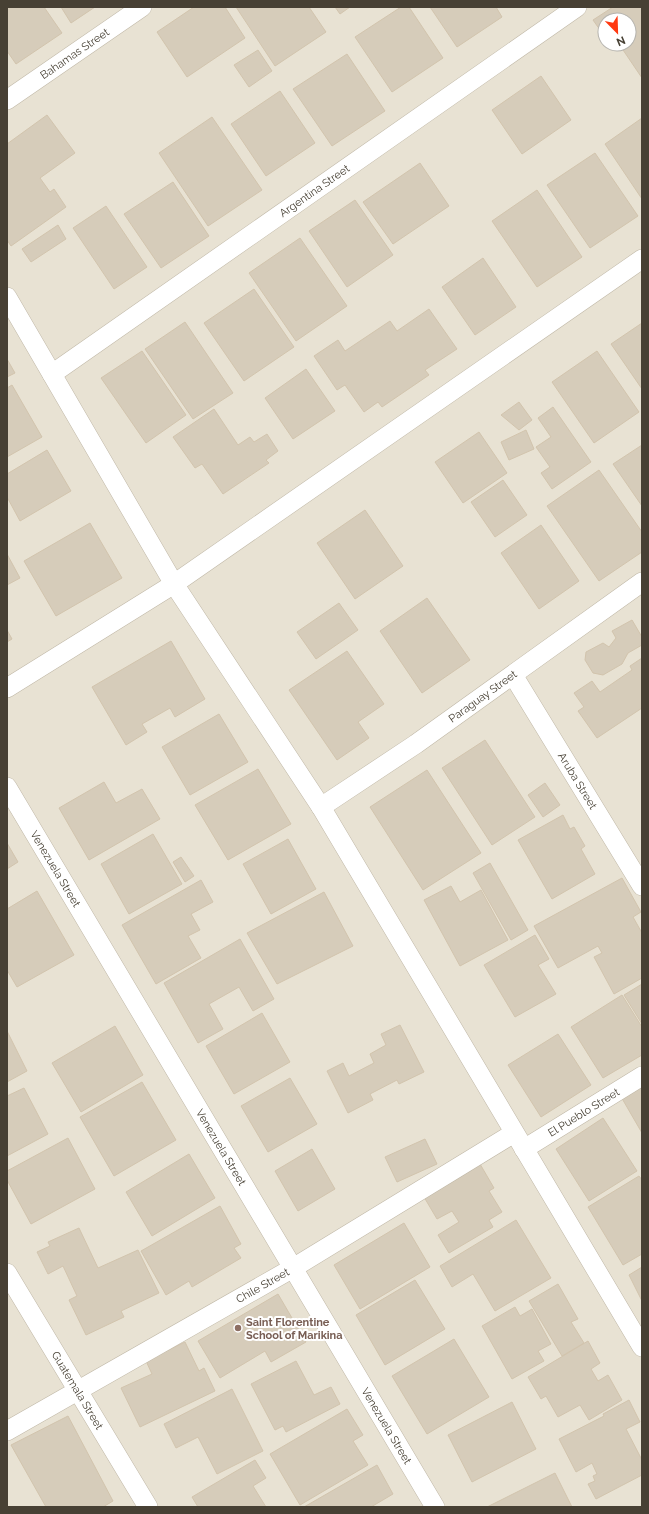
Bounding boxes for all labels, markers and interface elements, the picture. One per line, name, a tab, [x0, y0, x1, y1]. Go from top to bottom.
north arrow	[597, 12, 637, 52]
street label: Bahamas Street	[38, 26, 112, 82]
text: N	[614, 33, 627, 48]
street label: Argentina Street	[277, 162, 352, 220]
street label: Paraguay Street	[446, 668, 520, 725]
street label: Aruba Street	[555, 750, 600, 812]
street label: Venezuela Street	[27, 828, 83, 910]
street label: El Pueblo Street	[546, 1085, 622, 1140]
street label: Venezuela Street	[193, 1107, 249, 1188]
street label: Chile Street	[234, 1265, 292, 1306]
place label: Saint Florentine School of Marikina	[246, 1316, 343, 1342]
marker: Saint Florentine School of Marikina	[233, 1323, 243, 1333]
street label: Guatemala Street	[49, 1349, 106, 1432]
street label: Venezuela Street	[358, 1385, 414, 1467]

